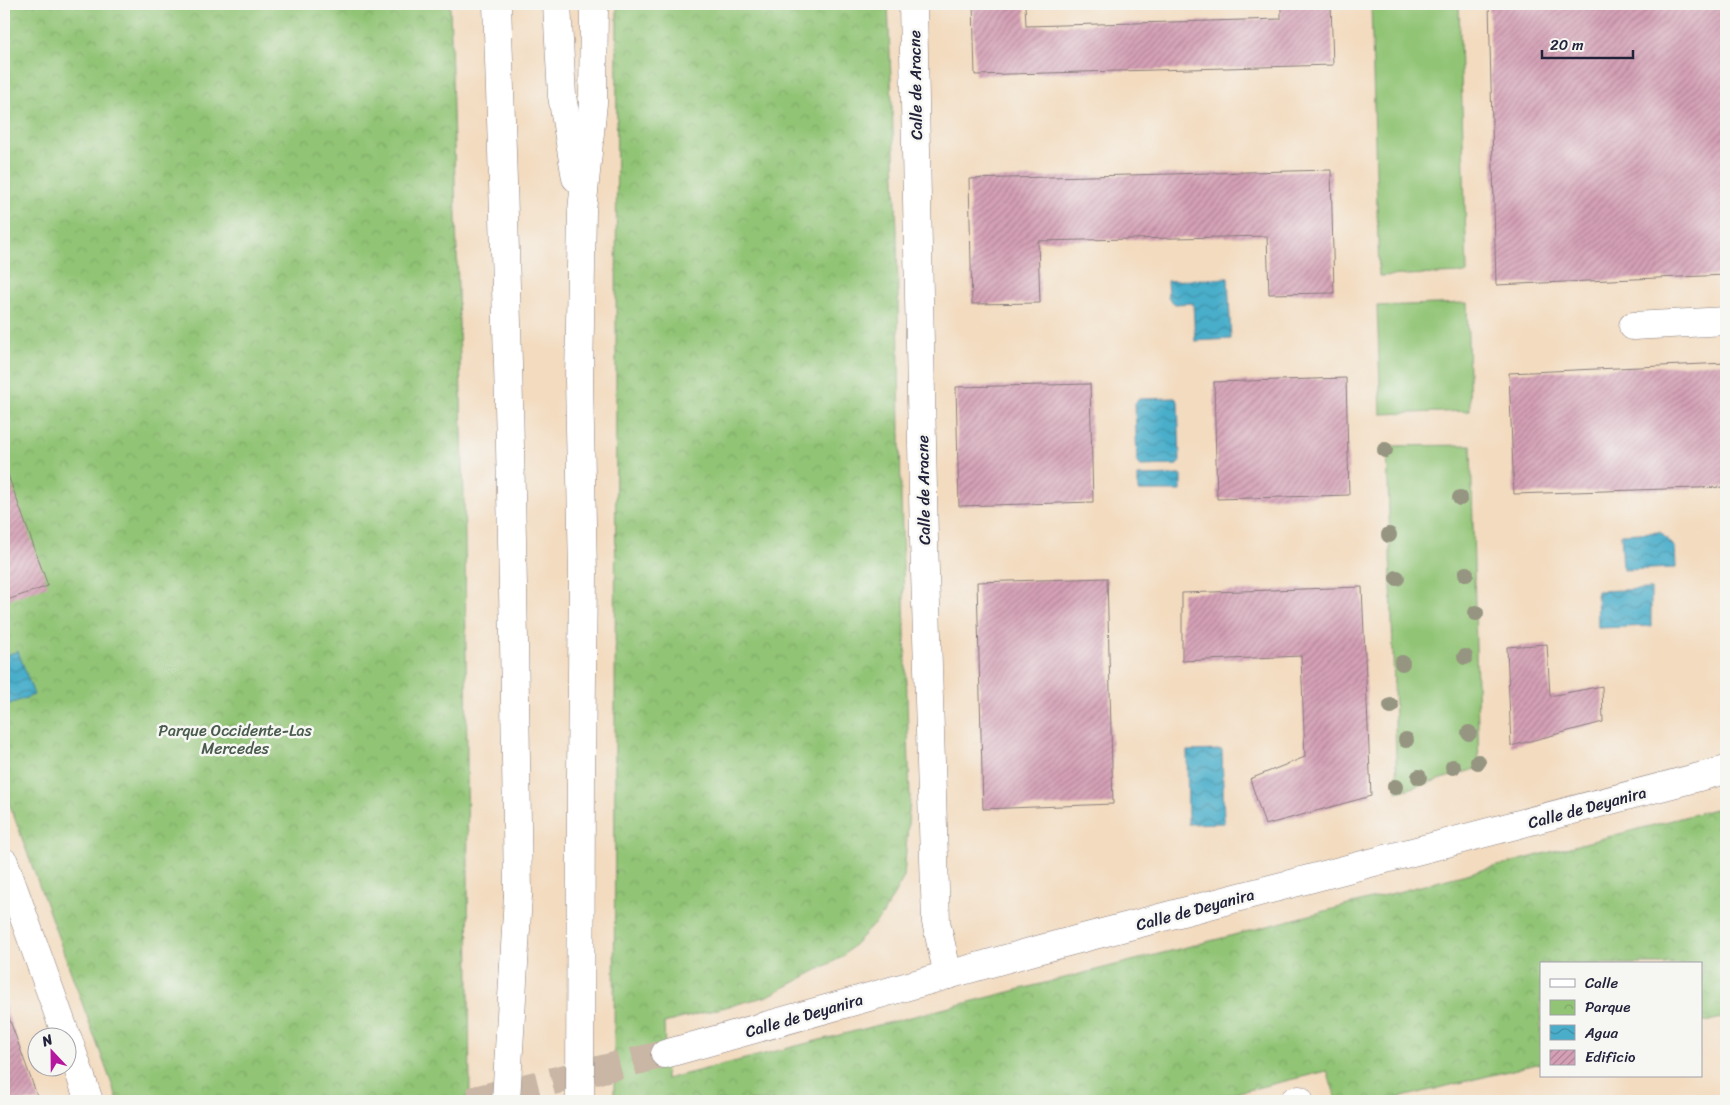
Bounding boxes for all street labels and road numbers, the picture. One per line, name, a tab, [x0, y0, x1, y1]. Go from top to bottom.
street label: Calle de Aracne	[900, 30, 931, 140]
street label: Calle de Aracne	[908, 435, 939, 545]
street label: Calle de Deyanira	[1525, 778, 1650, 837]
street label: Calle de Deyanira	[1133, 880, 1258, 939]
street label: Calle de Deyanira	[742, 985, 867, 1046]

